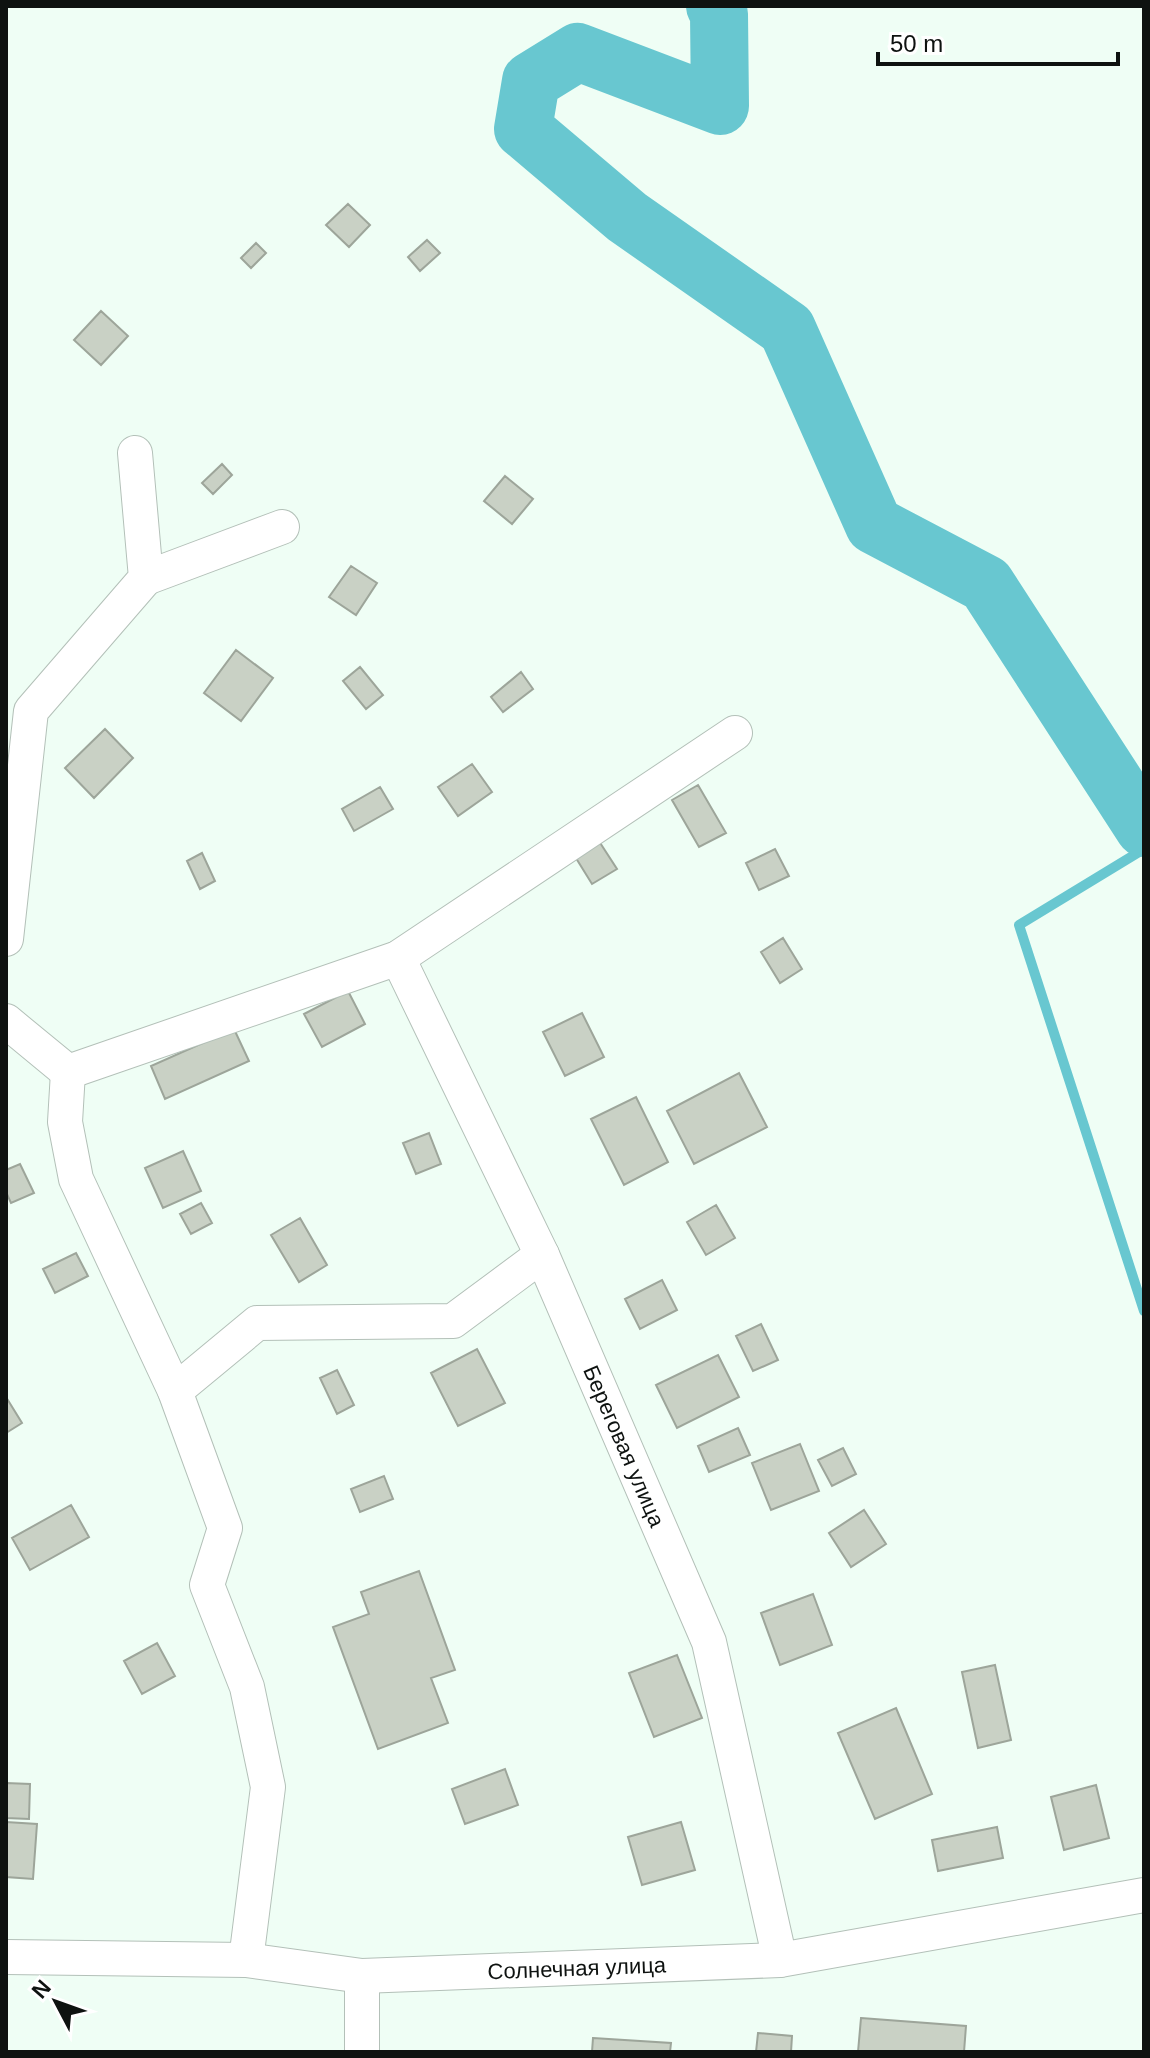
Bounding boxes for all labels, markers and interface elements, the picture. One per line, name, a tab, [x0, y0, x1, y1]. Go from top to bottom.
scale bar	[878, 16, 1118, 66]
text: 50 m	[890, 30, 943, 57]
street label: Береговая улица	[579, 1361, 670, 1531]
street label: Солнечная улица	[487, 1952, 667, 1984]
north arrow	[16, 1962, 96, 2042]
text: N	[27, 1975, 56, 2003]

